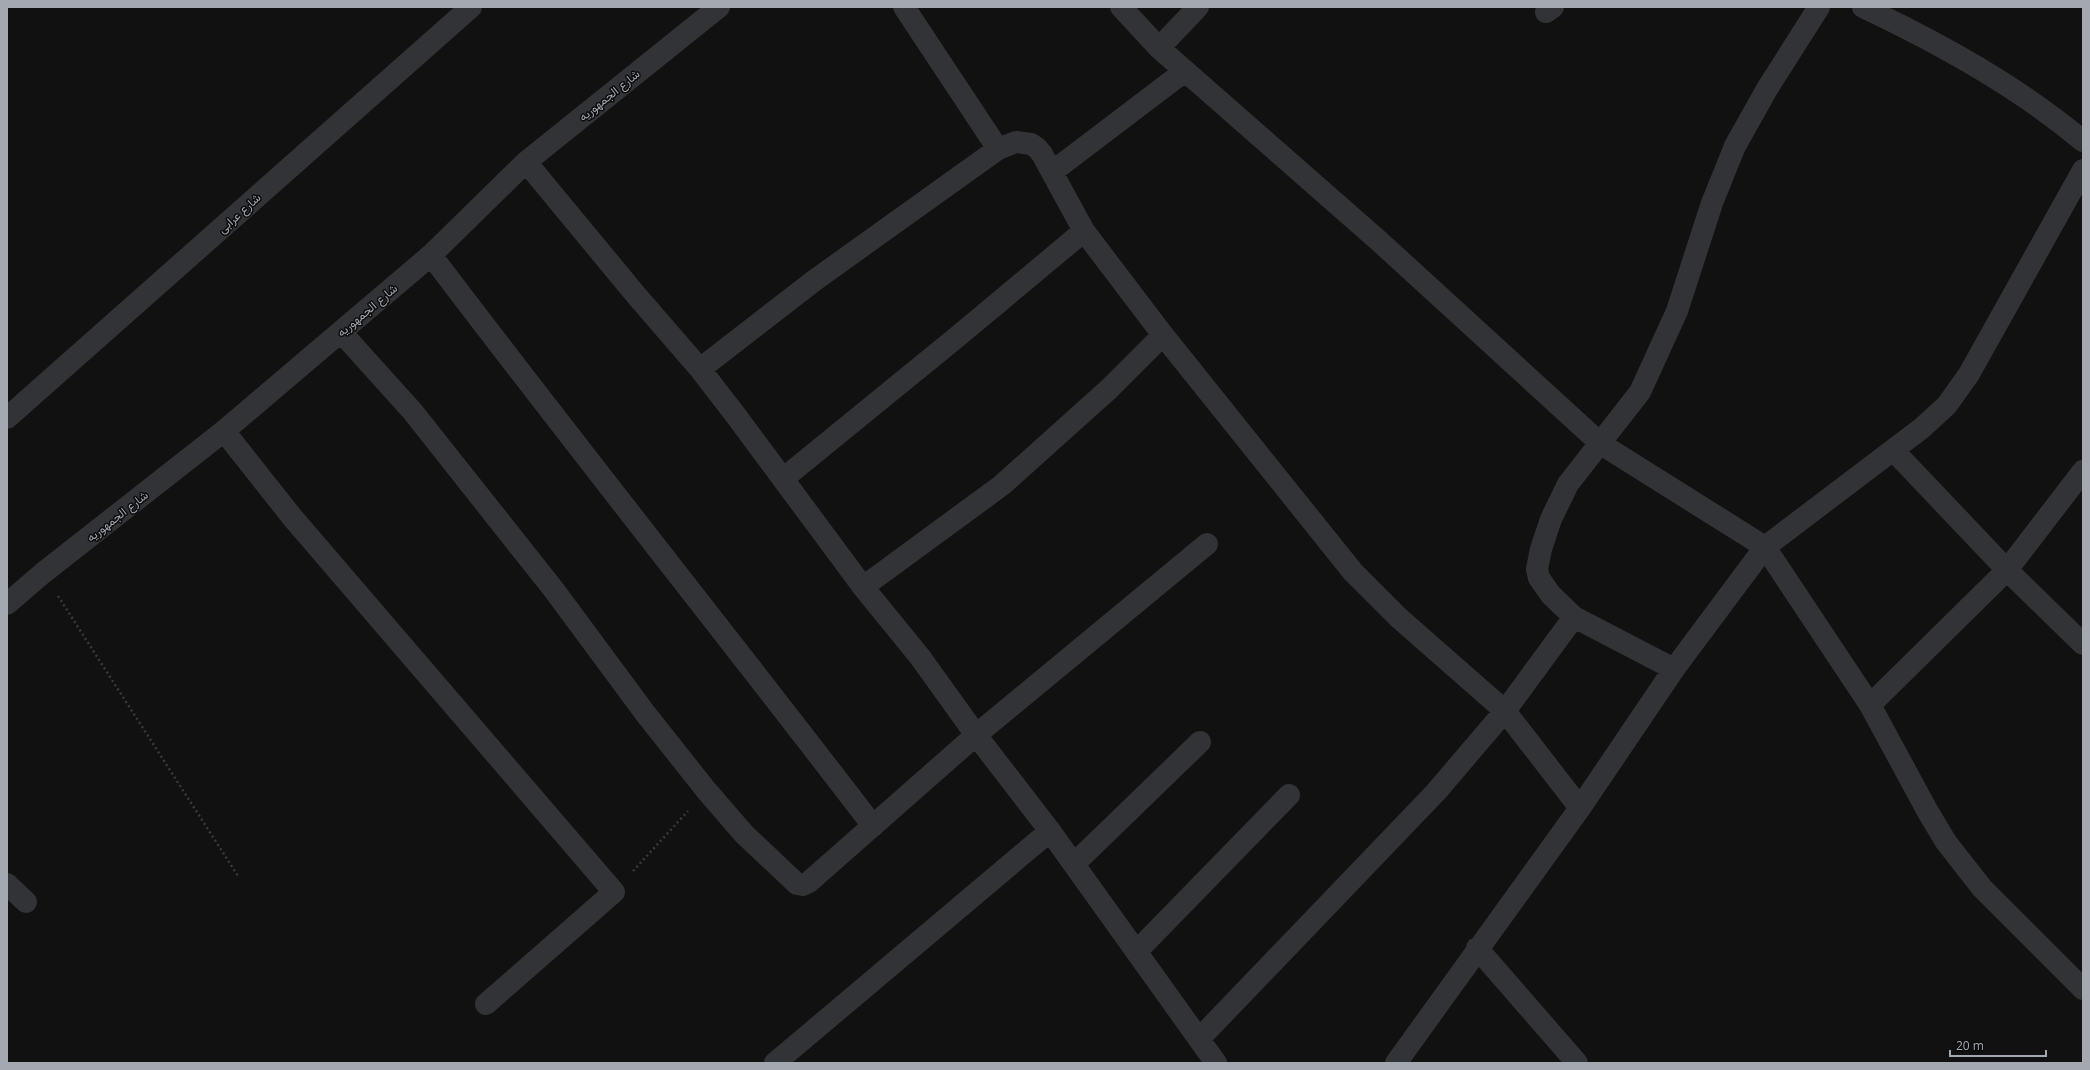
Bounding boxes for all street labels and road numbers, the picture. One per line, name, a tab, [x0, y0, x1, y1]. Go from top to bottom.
street label: شارع الجمهوريه	[575, 65, 644, 126]
street label: شارع عرابى	[214, 189, 265, 238]
street label: شارع الجمهوريه	[333, 280, 401, 341]
street label: شارع الجمهوريه	[83, 487, 152, 546]

